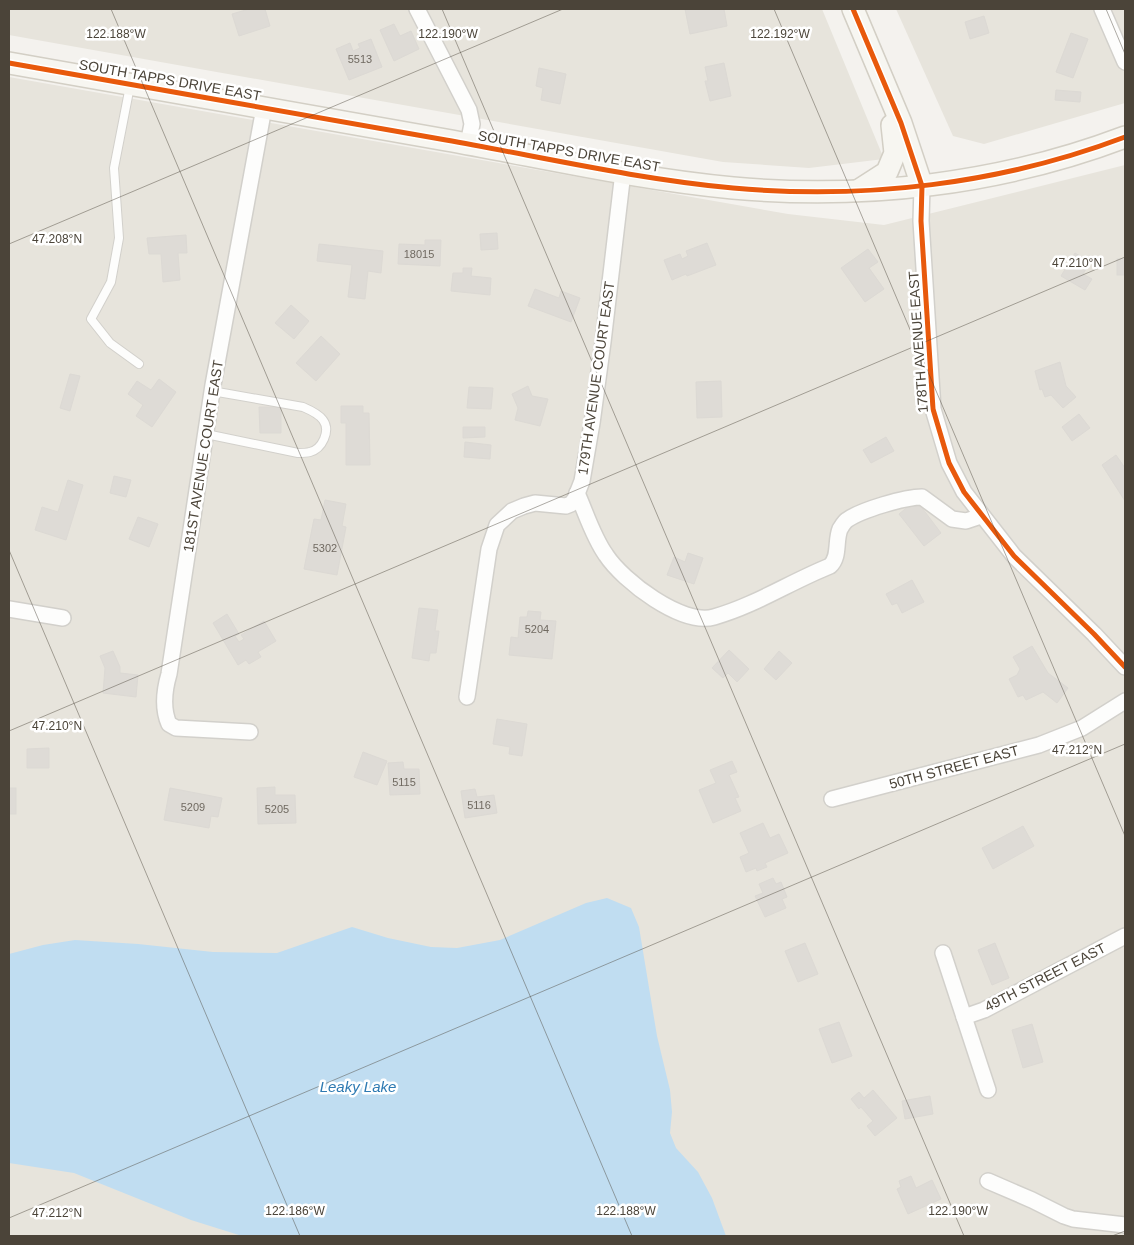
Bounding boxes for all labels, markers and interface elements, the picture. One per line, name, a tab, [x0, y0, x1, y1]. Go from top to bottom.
text: 122.188°W	[86, 27, 146, 41]
text: 122.190°W	[418, 27, 478, 41]
text: 122.192°W	[750, 27, 810, 41]
house number: 5513	[348, 53, 372, 65]
street label: SOUTH TAPPS DRIVE EAST	[78, 56, 263, 104]
street label: SOUTH TAPPS DRIVE EAST	[477, 127, 662, 175]
text: 47.208°N	[32, 232, 82, 246]
house number: 18015	[404, 248, 434, 260]
text: 47.210°N	[1052, 256, 1102, 270]
street label: 178TH AVENUE EAST	[905, 270, 931, 413]
street label: 179TH AVENUE COURT EAST	[574, 280, 618, 476]
street label: 181ST AVENUE COURT EAST	[180, 358, 226, 553]
house number: 5302	[313, 542, 337, 554]
house number: 5204	[525, 623, 549, 635]
text: 47.210°N	[32, 719, 82, 733]
street label: 50TH STREET EAST	[887, 742, 1021, 792]
text: 47.212°N	[1052, 743, 1102, 757]
house number: 5115	[392, 776, 416, 788]
house number: 5116	[467, 799, 491, 811]
house number: 5209	[181, 801, 205, 813]
house number: 5205	[265, 803, 289, 815]
street label: 49TH STREET EAST	[982, 939, 1109, 1014]
water label: Leaky Lake	[320, 1078, 396, 1095]
text: 122.186°W	[265, 1204, 325, 1218]
text: 122.188°W	[596, 1204, 656, 1218]
text: 122.190°W	[928, 1204, 988, 1218]
text: 47.212°N	[32, 1206, 82, 1220]

